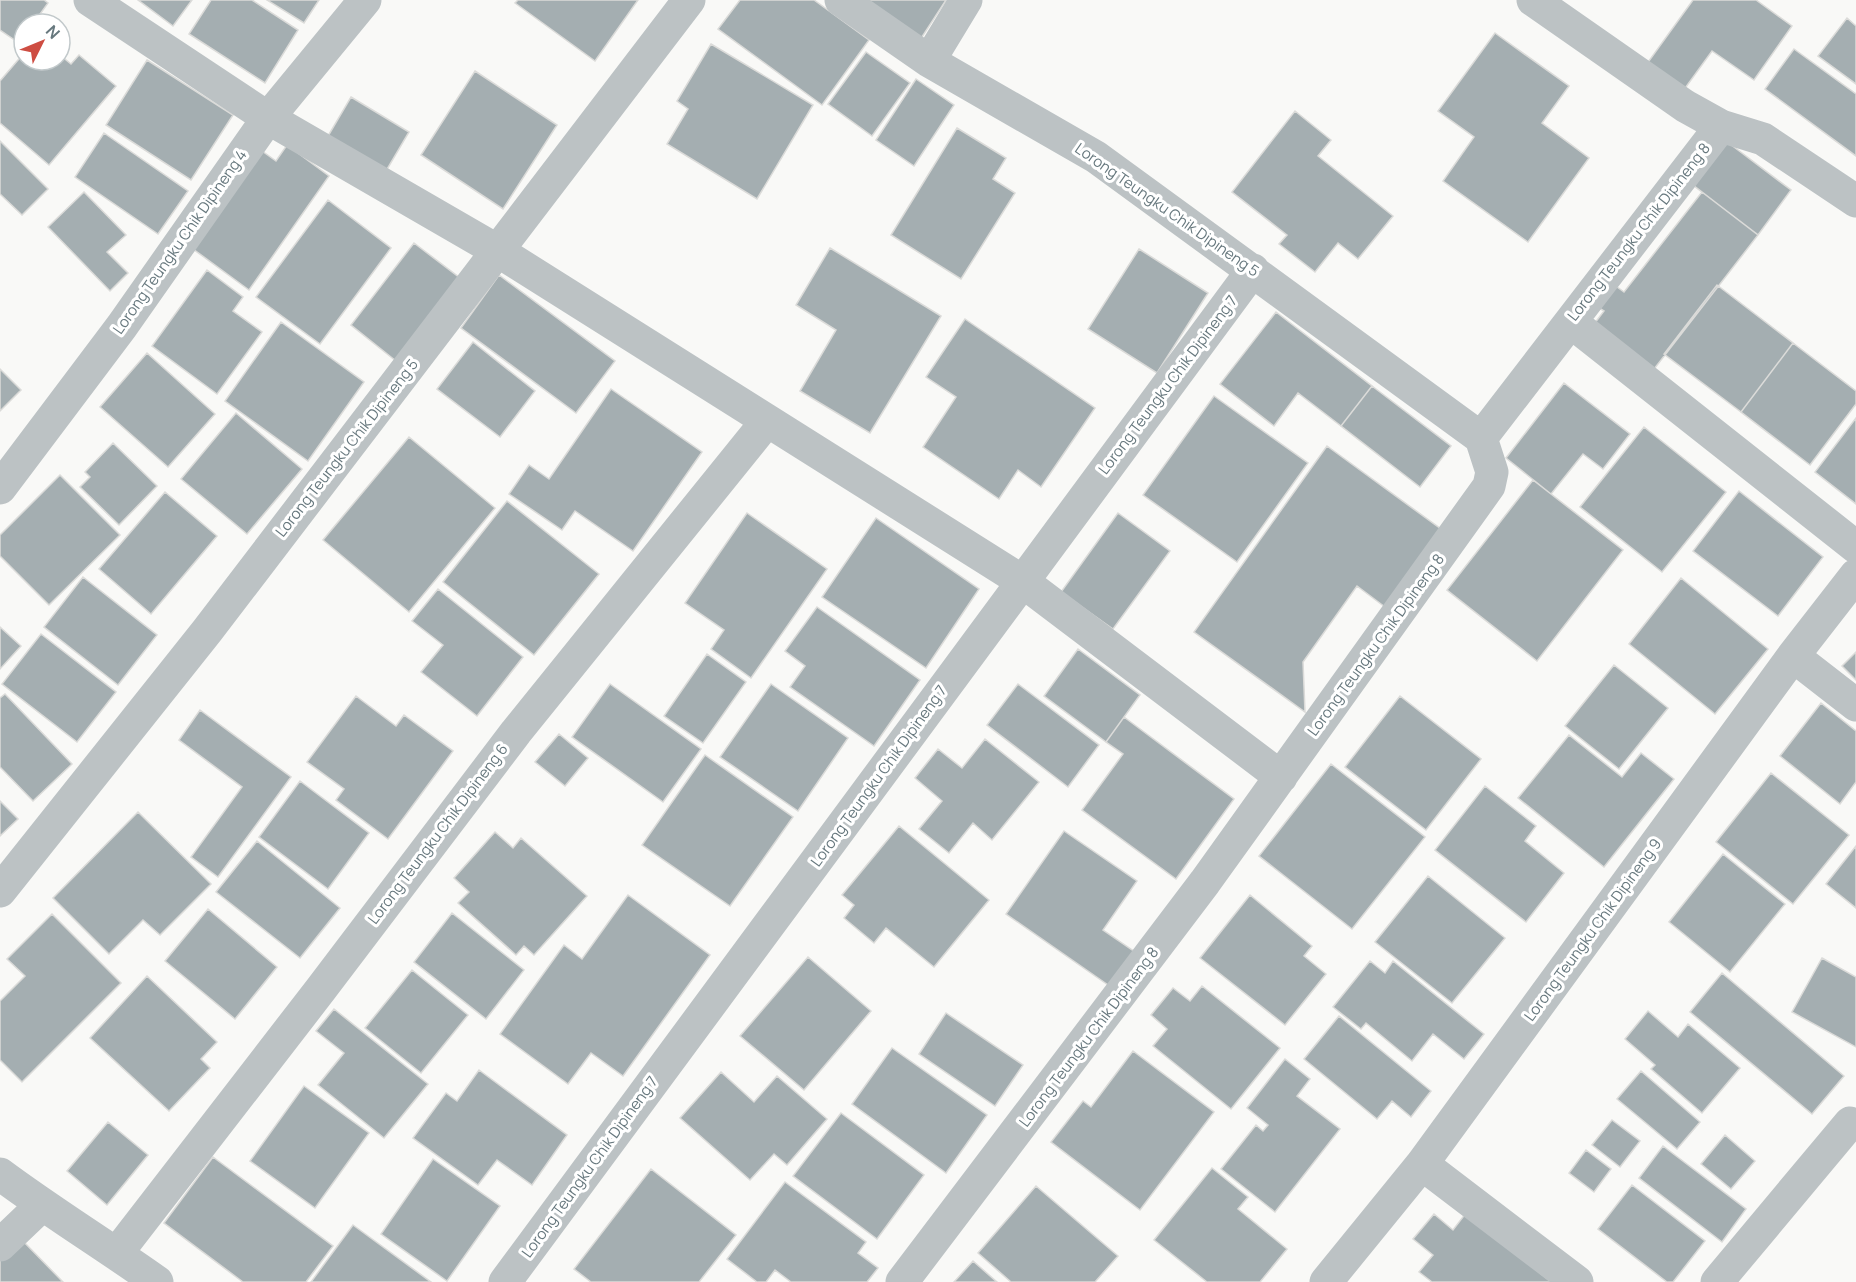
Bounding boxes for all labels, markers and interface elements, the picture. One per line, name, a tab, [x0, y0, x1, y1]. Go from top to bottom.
north arrow	[12, 12, 72, 72]
text: N	[41, 20, 65, 43]
street label: Lorong Teungku Chik Dipineng 5	[1071, 138, 1264, 281]
street label: Lorong Teungku Chik Dipineng 8	[1562, 138, 1715, 325]
street label: Lorong Teungku Chik Dipineng 4	[108, 145, 252, 338]
street label: Lorong Teungku Chik Dipineng 7	[1093, 291, 1242, 479]
street label: Lorong Teungku Chik Dipineng 5	[270, 354, 423, 541]
street label: Lorong Teungku Chik Dipineng 8	[1302, 549, 1449, 740]
street label: Lorong Teungku Chik Dipineng 7	[806, 681, 952, 871]
street label: Lorong Teungku Chik Dipineng 6	[363, 739, 513, 928]
street label: Lorong Teungku Chik Dipineng 9	[1519, 834, 1666, 1025]
street label: Lorong Teungku Chik Dipineng 8	[1014, 942, 1163, 1131]
street label: Lorong Teungku Chik Dipineng 7	[517, 1072, 663, 1262]

